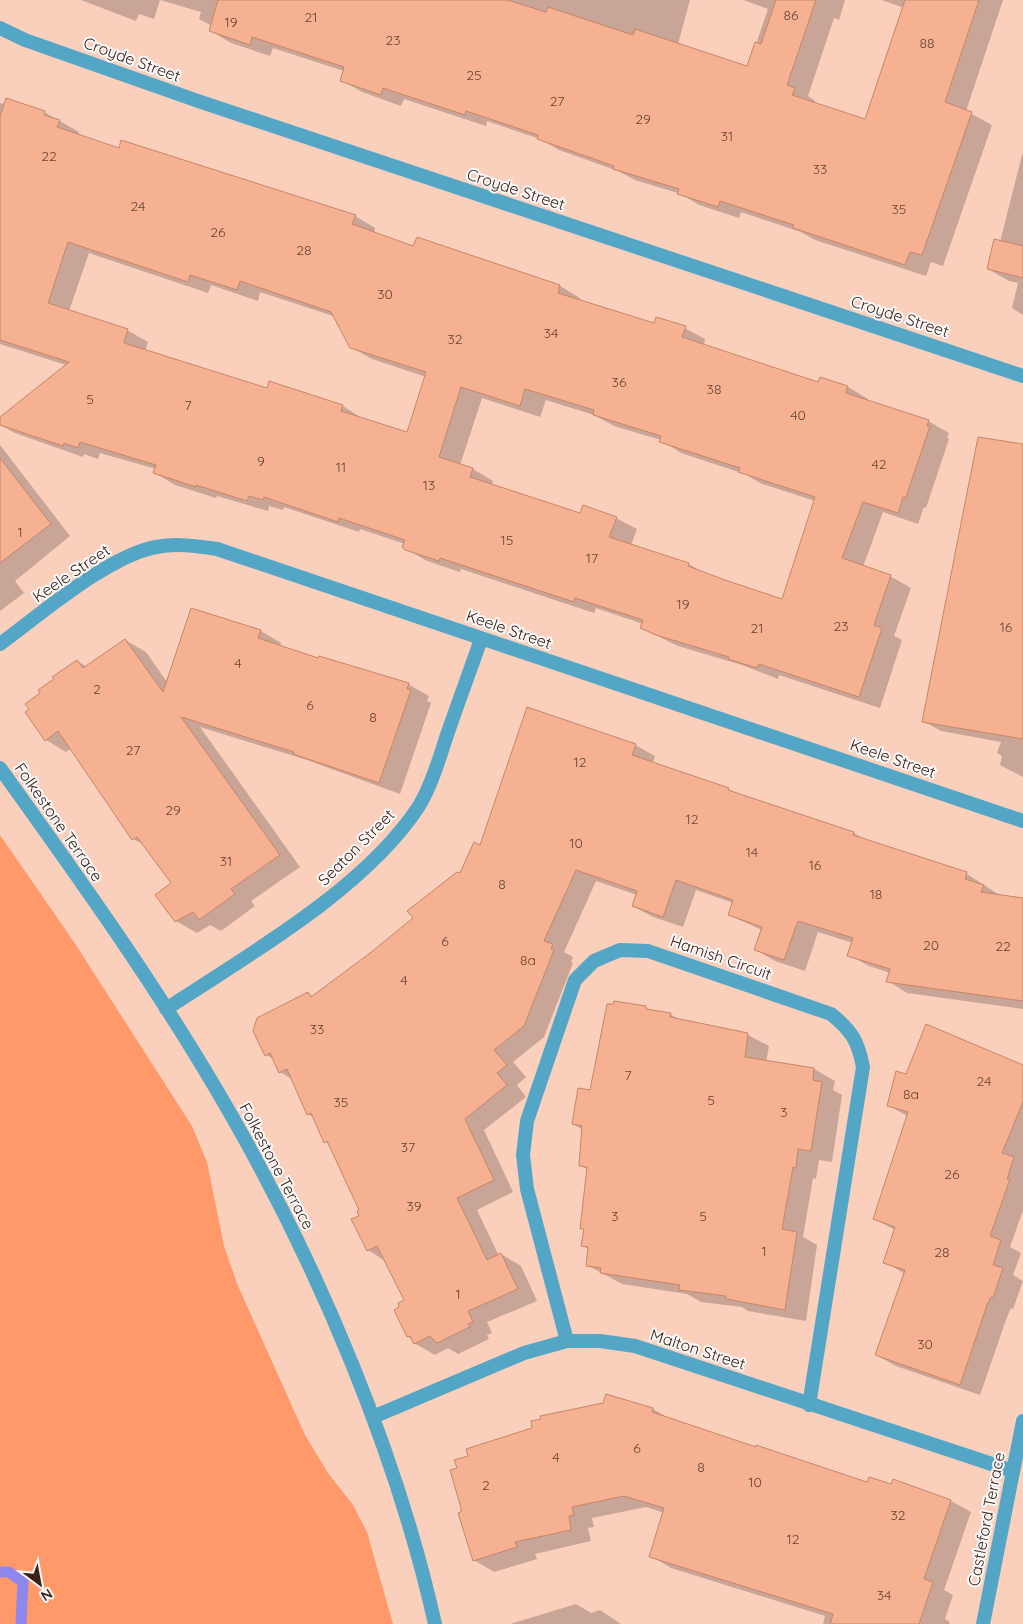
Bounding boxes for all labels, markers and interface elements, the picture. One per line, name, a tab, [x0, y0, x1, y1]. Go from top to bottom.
house number: 86	[783, 6, 799, 24]
house number: 21	[305, 8, 317, 26]
house number: 19	[225, 13, 238, 31]
house number: 23	[385, 31, 401, 49]
street label: Croyde Street	[81, 32, 183, 86]
house number: 88	[919, 34, 935, 52]
house number: 25	[466, 66, 482, 84]
house number: 27	[550, 92, 564, 110]
house number: 29	[635, 110, 651, 128]
house number: 31	[721, 127, 733, 145]
house number: 22	[41, 147, 57, 165]
house number: 33	[813, 160, 827, 178]
street label: Croyde Street	[465, 164, 567, 214]
house number: 24	[131, 197, 145, 215]
house number: 35	[892, 200, 906, 218]
house number: 26	[210, 223, 226, 241]
house number: 28	[296, 241, 312, 259]
house number: 30	[377, 285, 393, 303]
street label: Croyde Street	[849, 291, 951, 341]
house number: 34	[544, 324, 558, 342]
house number: 32	[447, 330, 463, 348]
house number: 36	[612, 373, 627, 391]
house number: 38	[707, 380, 721, 398]
house number: 5	[86, 390, 94, 408]
house number: 7	[184, 396, 192, 414]
house number: 40	[790, 406, 806, 424]
house number: 9	[257, 452, 265, 470]
house number: 42	[871, 455, 887, 473]
house number: 11	[336, 458, 346, 476]
house number: 13	[423, 476, 435, 494]
house number: 1	[17, 523, 23, 541]
house number: 15	[501, 531, 513, 549]
street label: Keele Street	[28, 540, 114, 606]
house number: 17	[586, 549, 598, 567]
house number: 19	[677, 595, 690, 613]
street label: Keele Street	[464, 605, 554, 653]
house number: 23	[833, 617, 849, 635]
house number: 16	[1000, 618, 1013, 636]
house number: 21	[751, 619, 763, 637]
house number: 4	[234, 654, 242, 672]
house number: 2	[93, 680, 101, 698]
house number: 6	[306, 696, 314, 714]
house number: 8	[369, 708, 377, 726]
street label: Keele Street	[848, 734, 938, 782]
house number: 27	[126, 741, 140, 759]
house number: 12	[574, 753, 587, 771]
street label: Folkestone Terrace	[11, 759, 107, 885]
house number: 29	[165, 801, 181, 819]
street label: Seaton Street	[314, 805, 398, 889]
house number: 12	[686, 810, 699, 828]
house number: 10	[569, 834, 583, 852]
house number: 14	[746, 843, 758, 861]
house number: 31	[220, 852, 232, 870]
house number: 16	[809, 856, 822, 874]
house number: 8	[498, 875, 506, 893]
house number: 18	[870, 885, 882, 903]
street label: Hamish Circuit	[668, 930, 774, 984]
house number: 6	[441, 932, 449, 950]
house number: 20	[923, 936, 939, 954]
house number: 22	[995, 937, 1011, 955]
house number: 8a	[520, 951, 536, 969]
house number: 4	[400, 971, 408, 989]
house number: 33	[310, 1020, 324, 1038]
house number: 7	[624, 1066, 632, 1084]
house number: 24	[977, 1072, 991, 1090]
house number: 8a	[903, 1085, 919, 1103]
house number: 5	[707, 1091, 715, 1109]
house number: 35	[334, 1093, 348, 1111]
street label: Folkestone Terrace	[235, 1099, 319, 1233]
house number: 3	[780, 1103, 788, 1121]
house number: 37	[401, 1138, 415, 1156]
house number: 26	[944, 1165, 960, 1183]
house number: 39	[406, 1197, 422, 1215]
house number: 3	[611, 1207, 619, 1225]
house number: 5	[699, 1207, 707, 1225]
house number: 1	[761, 1242, 767, 1260]
house number: 28	[934, 1243, 950, 1261]
house number: 1	[455, 1285, 461, 1303]
street label: Malton Street	[648, 1324, 748, 1374]
house number: 30	[917, 1335, 933, 1353]
house number: 6	[633, 1439, 641, 1457]
house number: 4	[552, 1448, 560, 1466]
street label: Castleford Terrace	[963, 1450, 1009, 1588]
house number: 8	[697, 1458, 705, 1476]
house number: 10	[748, 1473, 762, 1491]
house number: 2	[482, 1476, 490, 1494]
house number: 32	[890, 1506, 906, 1524]
house number: 12	[787, 1530, 800, 1548]
north arrow	[15, 1559, 65, 1609]
text: N	[38, 1585, 56, 1605]
house number: 34	[877, 1586, 891, 1604]

